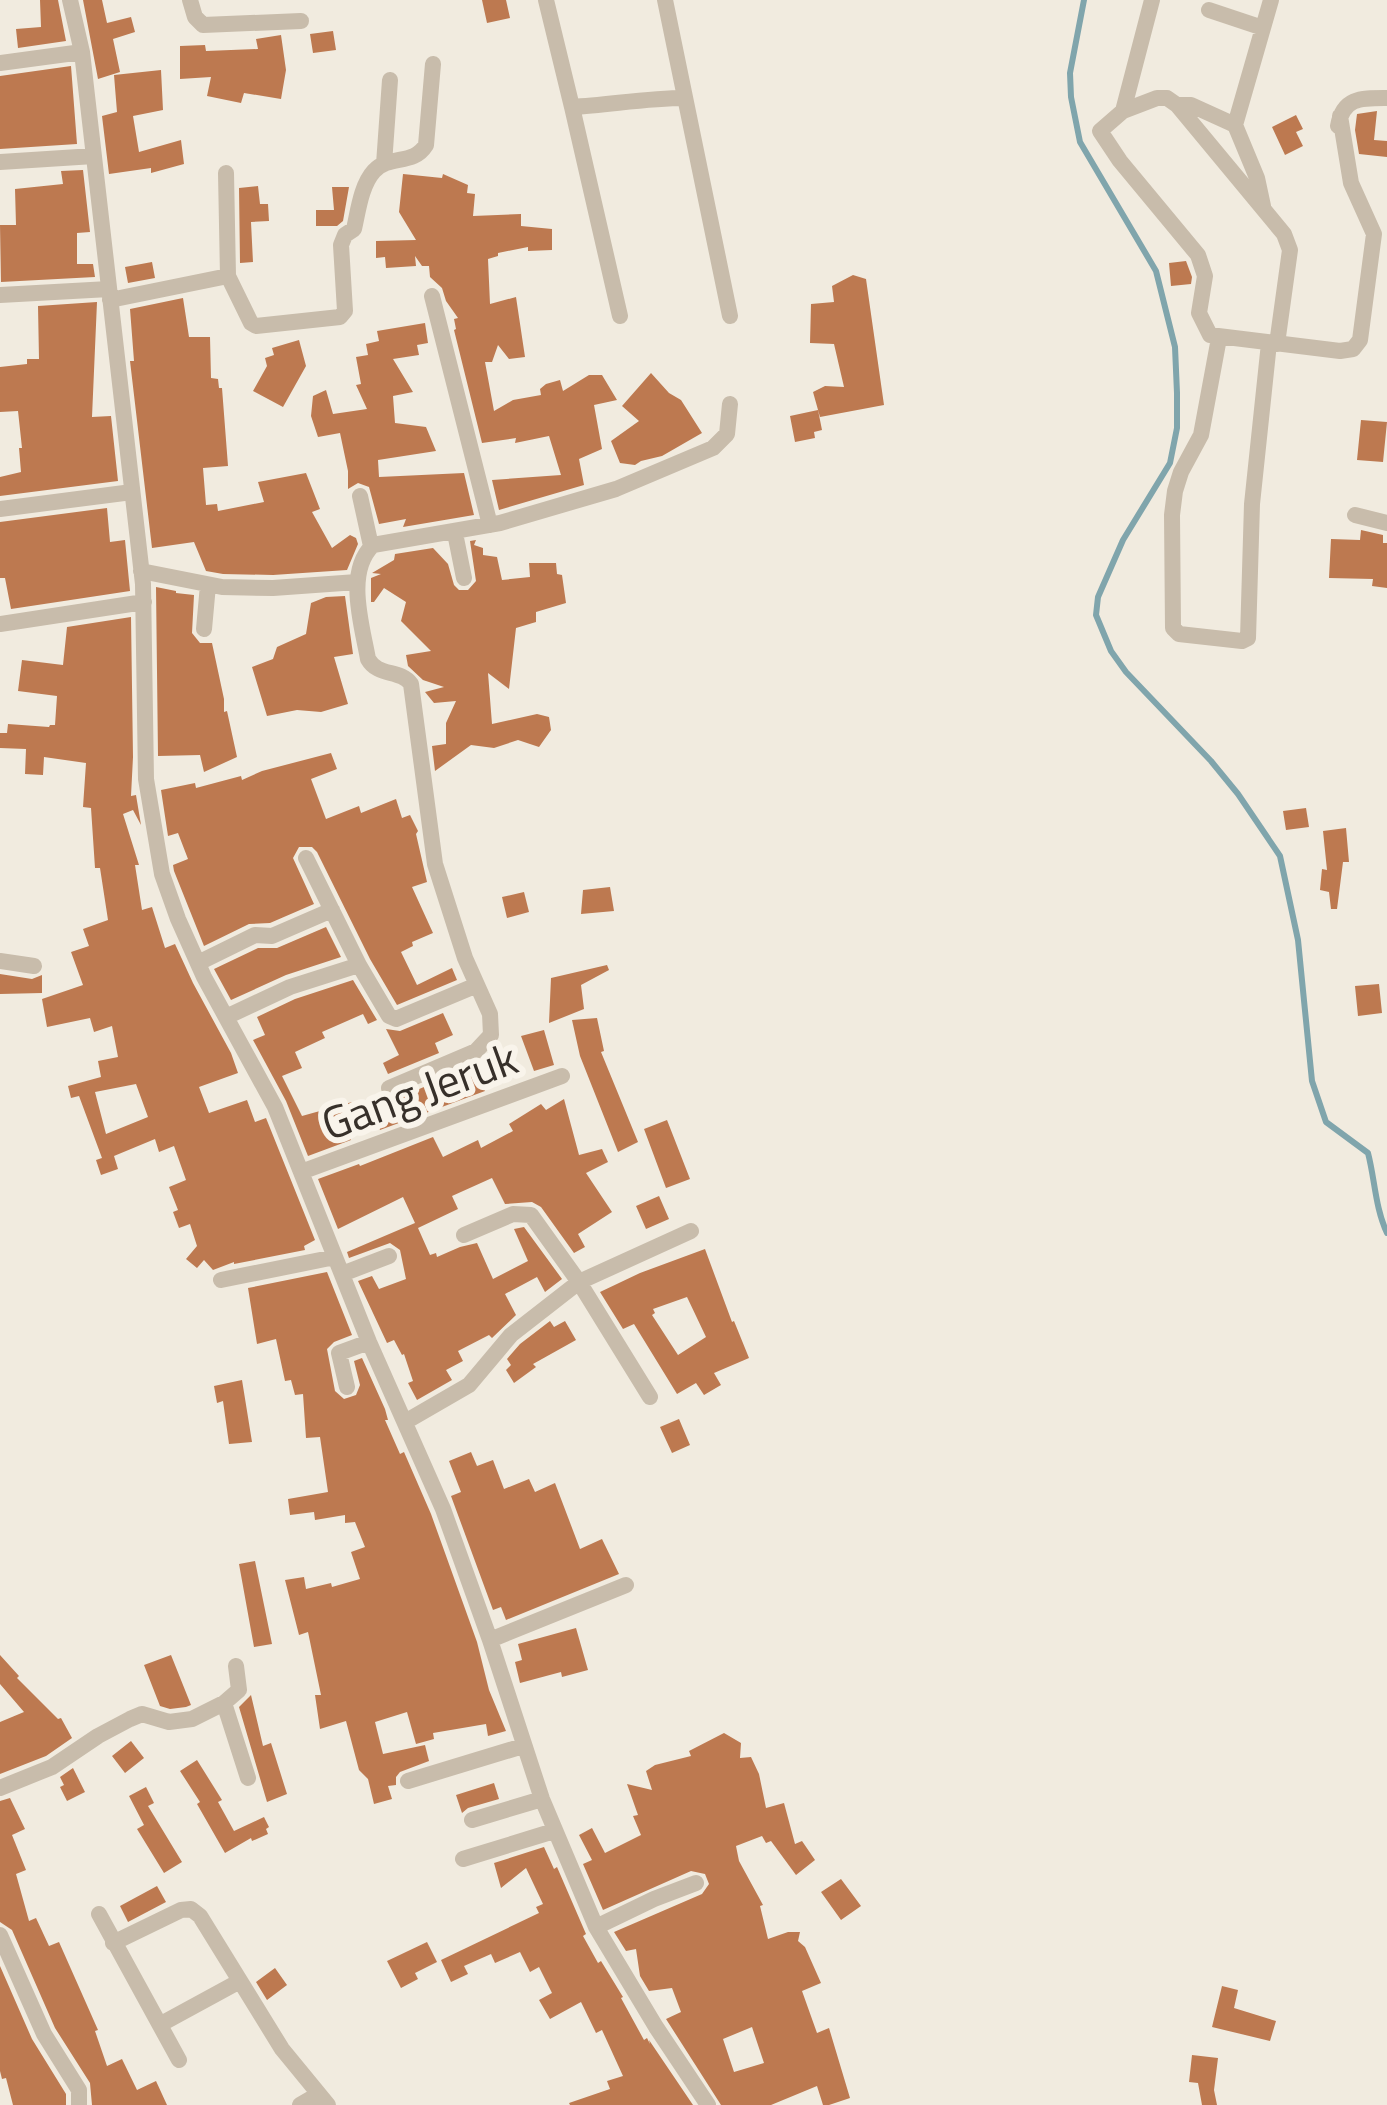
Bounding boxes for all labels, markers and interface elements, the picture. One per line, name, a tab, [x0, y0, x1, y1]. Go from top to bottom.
street label: Gang Jeruk	[312, 1023, 526, 1157]

